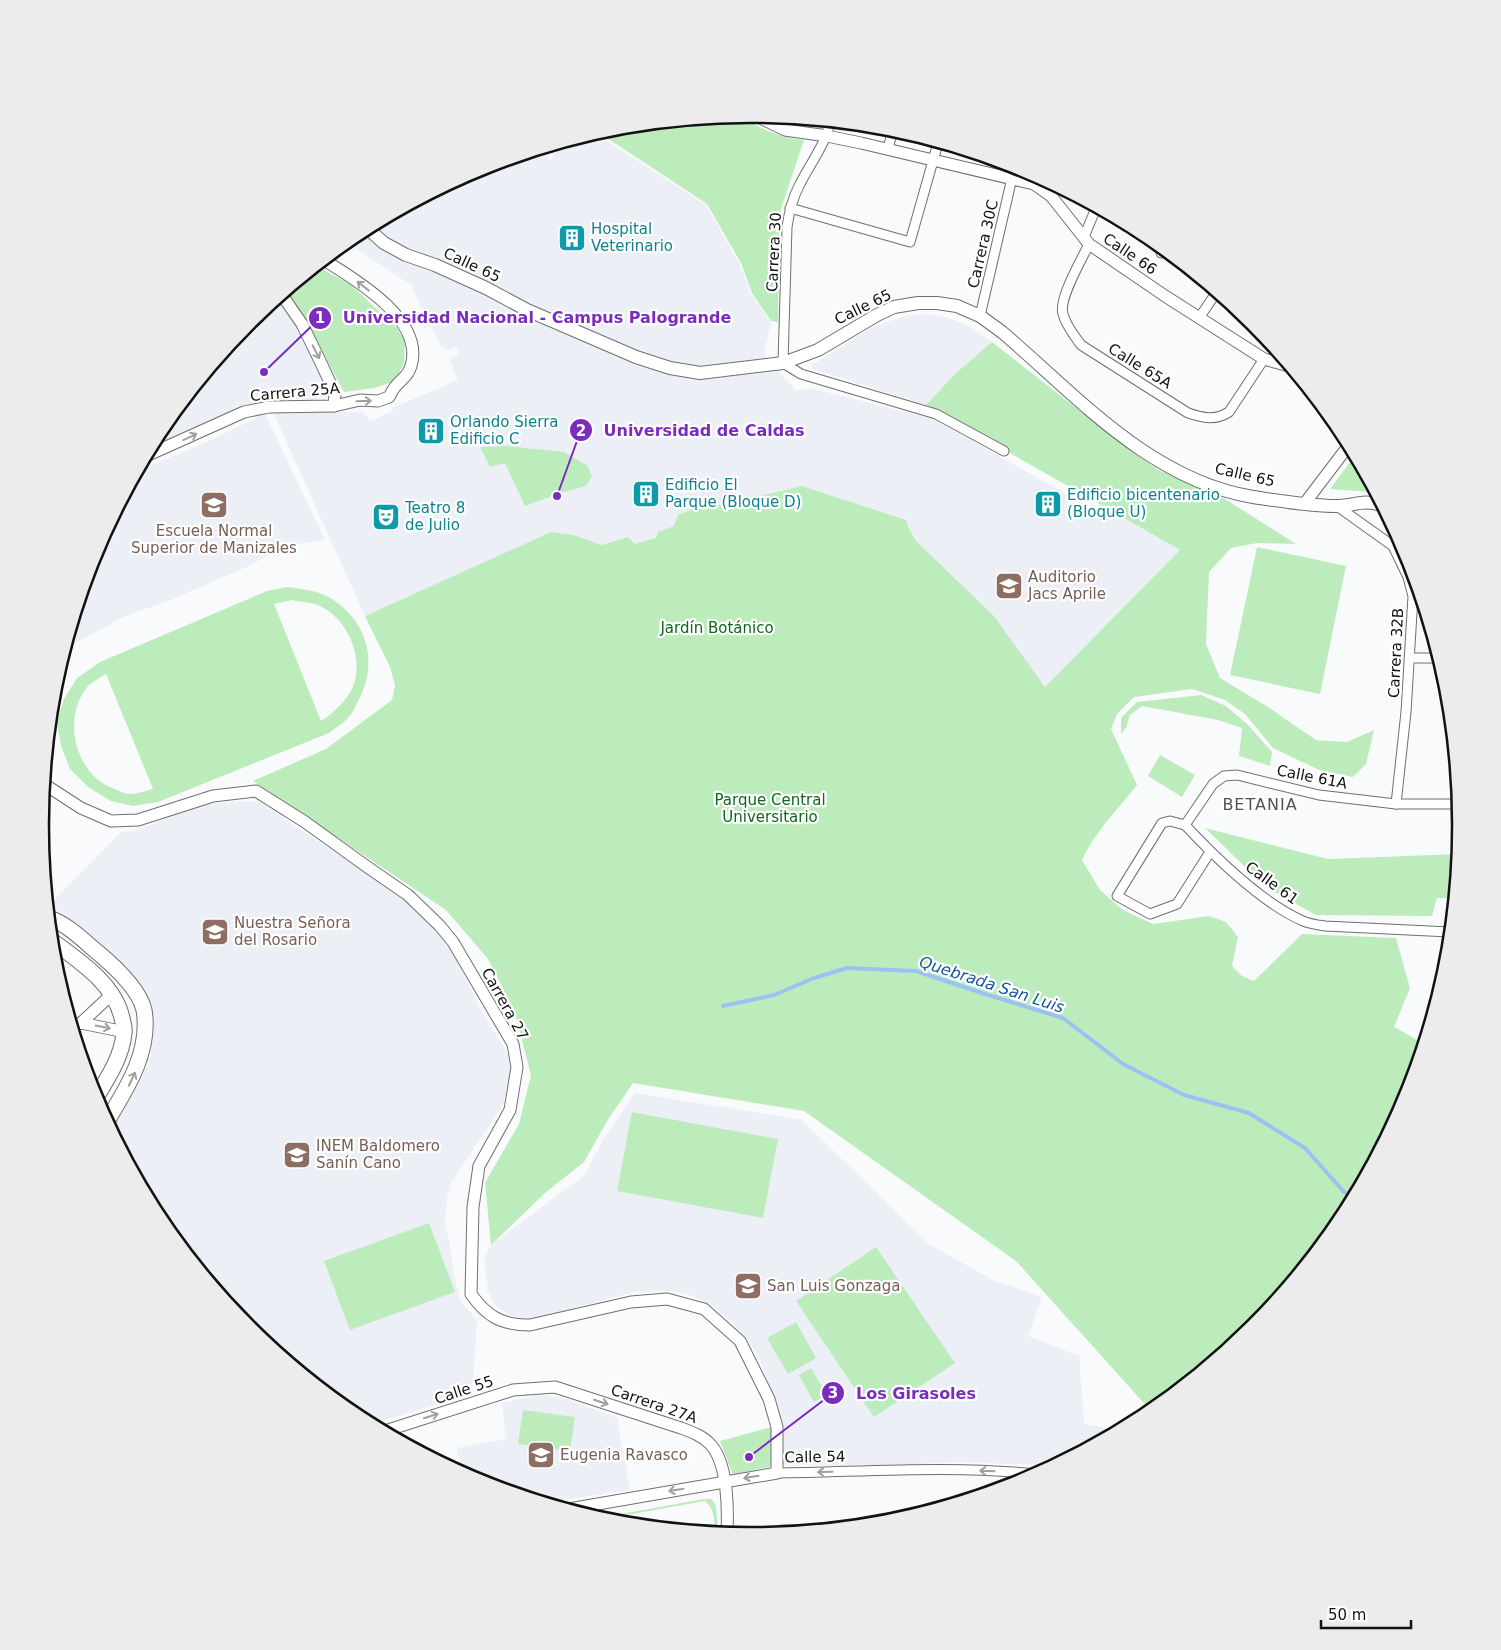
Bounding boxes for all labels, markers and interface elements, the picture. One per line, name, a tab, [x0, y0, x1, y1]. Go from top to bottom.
street label: Carrera 30C	[964, 198, 1002, 290]
street label: Carrera 30	[763, 212, 785, 292]
place label: Hospital Veterinario	[591, 220, 673, 255]
building icon: Hospital Veterinario	[557, 223, 587, 253]
street label: Calle 66	[1100, 229, 1160, 279]
street label: Calle 65	[441, 244, 503, 286]
one-way arrow	[357, 281, 370, 292]
street label: Calle 65	[832, 286, 894, 328]
callout: Universidad Nacional - Campus Palogrande	[308, 302, 741, 333]
text: Universidad Nacional - Campus Palogrande	[343, 308, 731, 327]
text: 1	[315, 309, 325, 327]
street label: Calle 65A	[1105, 339, 1176, 393]
one-way arrow	[312, 344, 321, 359]
street label: Carrera 25A	[249, 379, 341, 405]
one-way arrow	[356, 396, 372, 406]
place label: Orlando Sierra Edificio C	[450, 413, 559, 448]
callout: Universidad de Caldas	[568, 415, 814, 446]
building icon: Orlando Sierra Edificio C	[416, 416, 446, 446]
text: Universidad de Caldas	[604, 421, 805, 440]
text: 2	[576, 422, 586, 440]
one-way arrow	[182, 431, 197, 441]
street label: Calle 65	[1213, 459, 1277, 491]
place label: Edificio El Parque (Bloque D)	[665, 476, 801, 511]
building icon: Edificio El Parque (Bloque D)	[631, 479, 661, 509]
place label: Edificio bicentenario (Bloque U)	[1067, 486, 1220, 521]
building icon: Edificio bicentenario (Bloque U)	[1033, 489, 1063, 519]
school or university icon: Escuela Normal Superior de Manizales	[199, 490, 229, 520]
place label: Teatro 8 de Julio	[404, 499, 465, 534]
theatre icon: Teatro 8 de Julio	[371, 502, 401, 532]
place label: Escuela Normal Superior de Manizales	[131, 522, 297, 557]
place label: Auditorio Jacs Aprile	[1027, 568, 1106, 603]
school or university icon: Auditorio Jacs Aprile	[994, 571, 1024, 601]
street label: Carrera 32B	[1385, 608, 1407, 698]
park label: Jardín Botánico	[659, 619, 774, 637]
street label: Calle 61A	[1275, 761, 1349, 793]
park label: Parque Central Universitario	[714, 791, 826, 826]
district label: BETANIA	[1222, 795, 1298, 814]
street label: Calle 61	[1242, 858, 1302, 908]
place label: Nuestra Señora del Rosario	[234, 914, 351, 949]
school or university icon: Nuestra Señora del Rosario	[200, 917, 230, 947]
water label: Quebrada San Luis	[917, 952, 1067, 1017]
street label: Carrera 27	[478, 965, 532, 1043]
one-way arrow	[95, 1023, 111, 1032]
one-way arrow	[127, 1072, 137, 1087]
place label: INEM Baldomero Sanín Cano	[316, 1137, 440, 1172]
school or university icon: INEM Baldomero Sanín Cano	[282, 1140, 312, 1170]
school or university icon: San Luis Gonzaga	[733, 1271, 763, 1301]
place label: San Luis Gonzaga	[767, 1277, 900, 1295]
street label: Calle 55	[432, 1372, 496, 1408]
callout: Los Girasoles	[821, 1378, 986, 1409]
street label: Carrera 27A	[608, 1381, 700, 1427]
text: 3	[828, 1384, 838, 1402]
text: Los Girasoles	[856, 1384, 976, 1403]
one-way arrow	[593, 1397, 609, 1407]
one-way arrow	[423, 1411, 439, 1421]
school or university icon: Eugenia Ravasco	[526, 1440, 556, 1470]
place label: Eugenia Ravasco	[560, 1446, 688, 1464]
street label: Calle 54	[784, 1447, 846, 1467]
one-way arrow	[979, 1466, 996, 1476]
one-way arrow	[817, 1467, 833, 1477]
one-way arrow	[743, 1473, 759, 1483]
one-way arrow	[669, 1485, 685, 1495]
scale bar	[1321, 1598, 1411, 1630]
text: 50 m	[1328, 1606, 1366, 1624]

